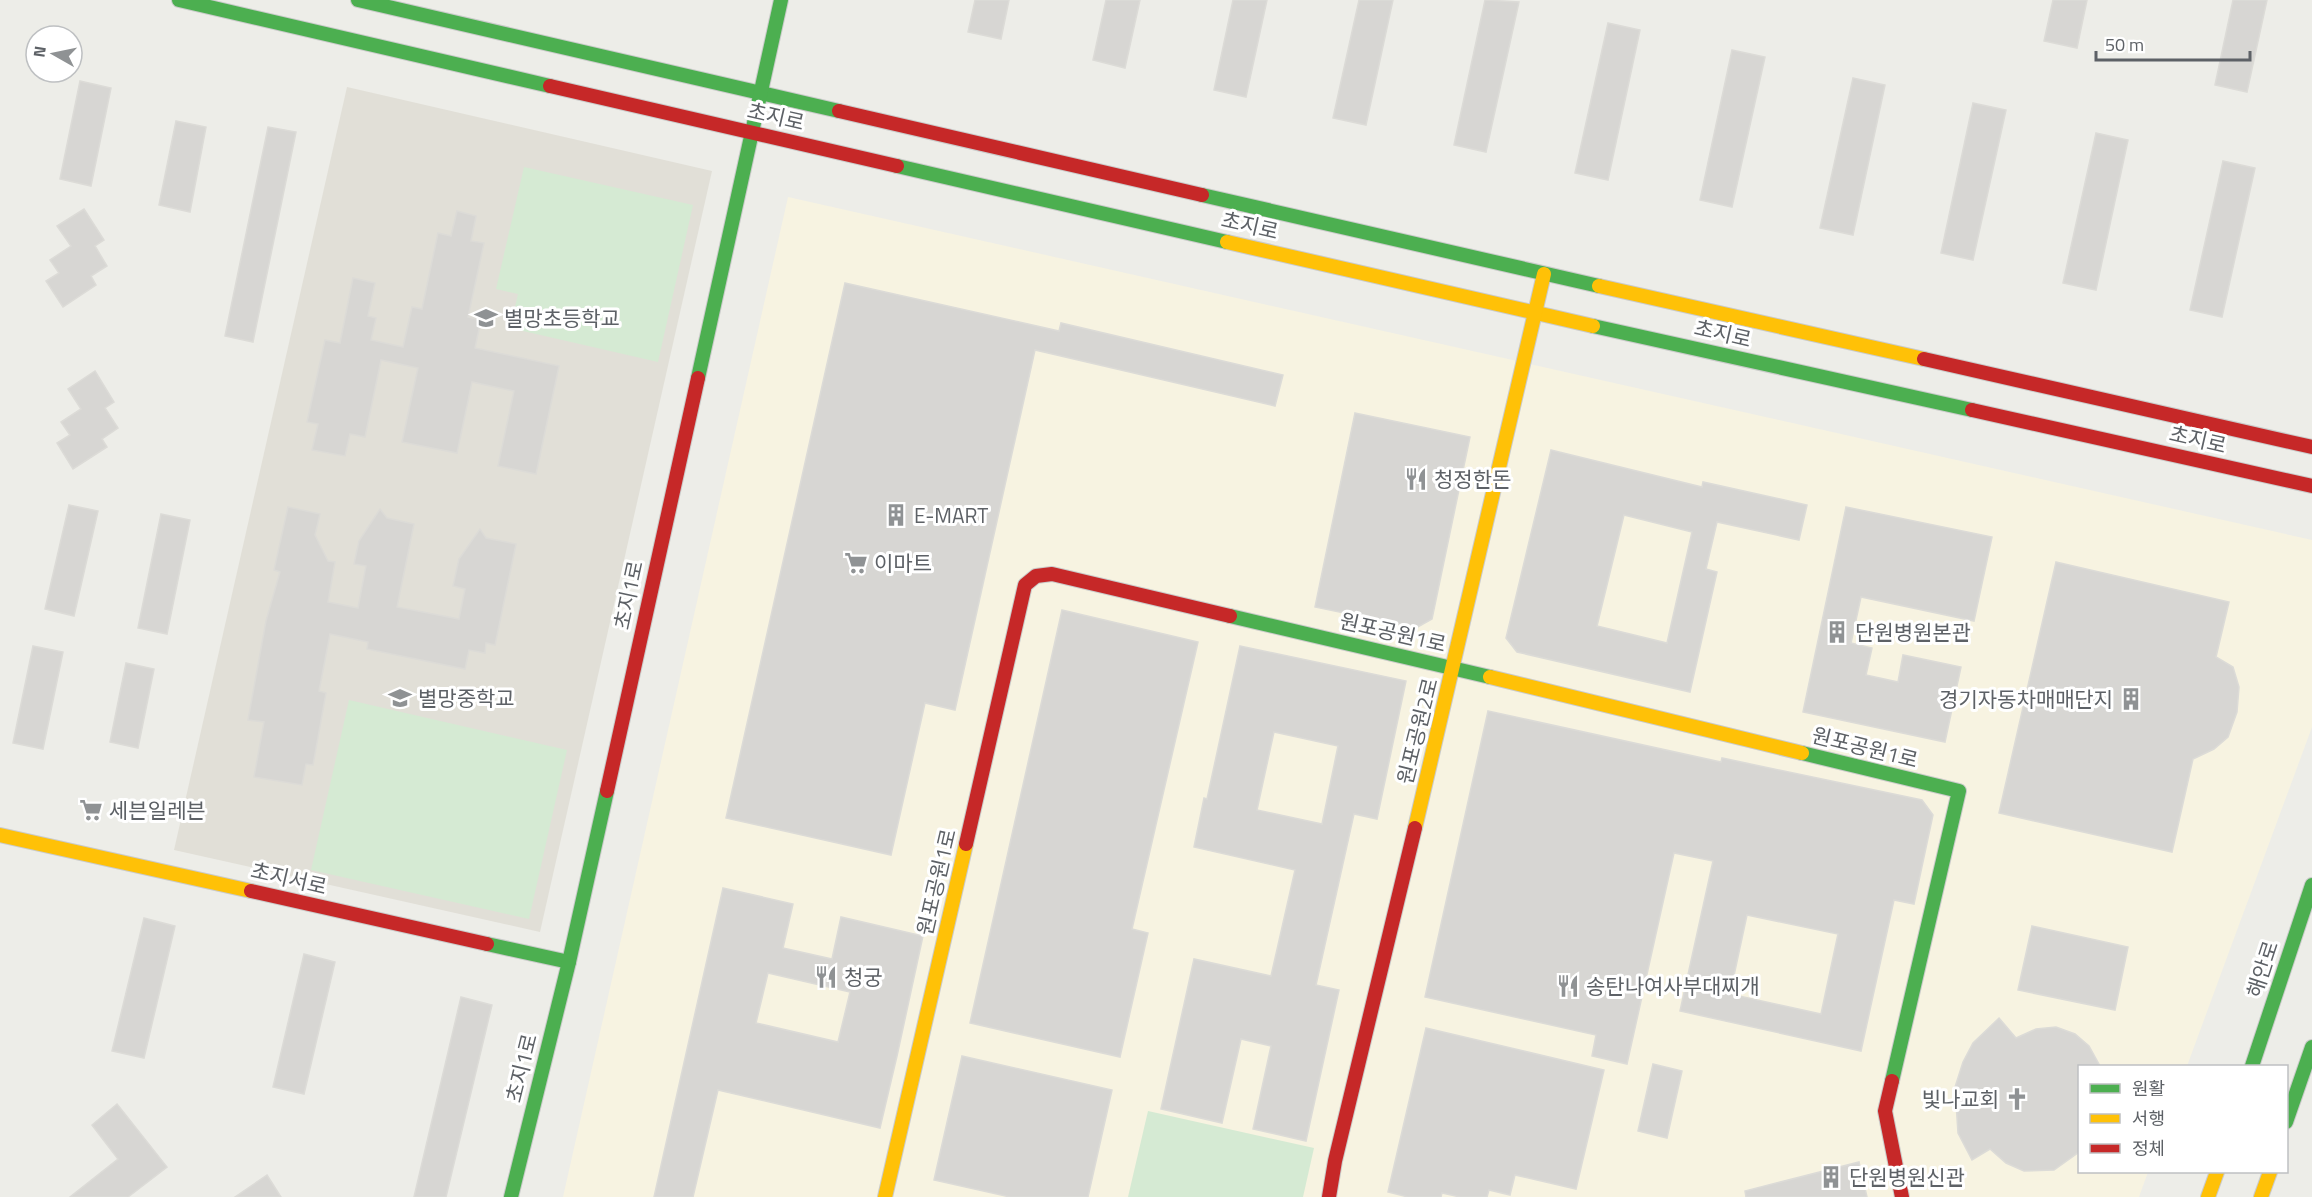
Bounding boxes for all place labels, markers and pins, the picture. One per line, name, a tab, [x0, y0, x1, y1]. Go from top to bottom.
place label: 별망초등학교	[504, 302, 620, 334]
school or university icon: 별망초등학교	[473, 305, 499, 331]
place label: 청정한돈	[1434, 463, 1511, 495]
restaurant icon: 청정한돈	[1403, 466, 1429, 492]
place label: E-MART	[914, 499, 988, 531]
building icon: E-MART	[883, 502, 909, 528]
place label: 이마트	[874, 547, 932, 579]
supermarket icon: 이마트	[843, 550, 869, 576]
place label: 단원병원본관	[1855, 616, 1971, 648]
building icon: 단원병원본관	[1824, 619, 1850, 645]
place label: 별망중학교	[418, 682, 515, 714]
place label: 경기자동차매매단지	[1939, 683, 2113, 715]
school or university icon: 별망중학교	[387, 685, 413, 711]
building icon: 경기자동차매매단지	[2118, 686, 2144, 712]
place label: 세븐일레븐	[109, 794, 206, 826]
supermarket icon: 세븐일레븐	[78, 797, 104, 823]
place label: 청궁	[844, 961, 883, 993]
restaurant icon: 청궁	[813, 964, 839, 990]
place label: 송탄나여사부대찌개	[1586, 970, 1760, 1002]
restaurant icon: 송탄나여사부대찌개	[1555, 973, 1581, 999]
place label: 빛나교회	[1922, 1083, 1999, 1115]
church icon: 빛나교회	[2004, 1086, 2030, 1112]
place label: 단원병원신관	[1849, 1161, 1965, 1193]
building icon: 단원병원신관	[1818, 1164, 1844, 1190]

